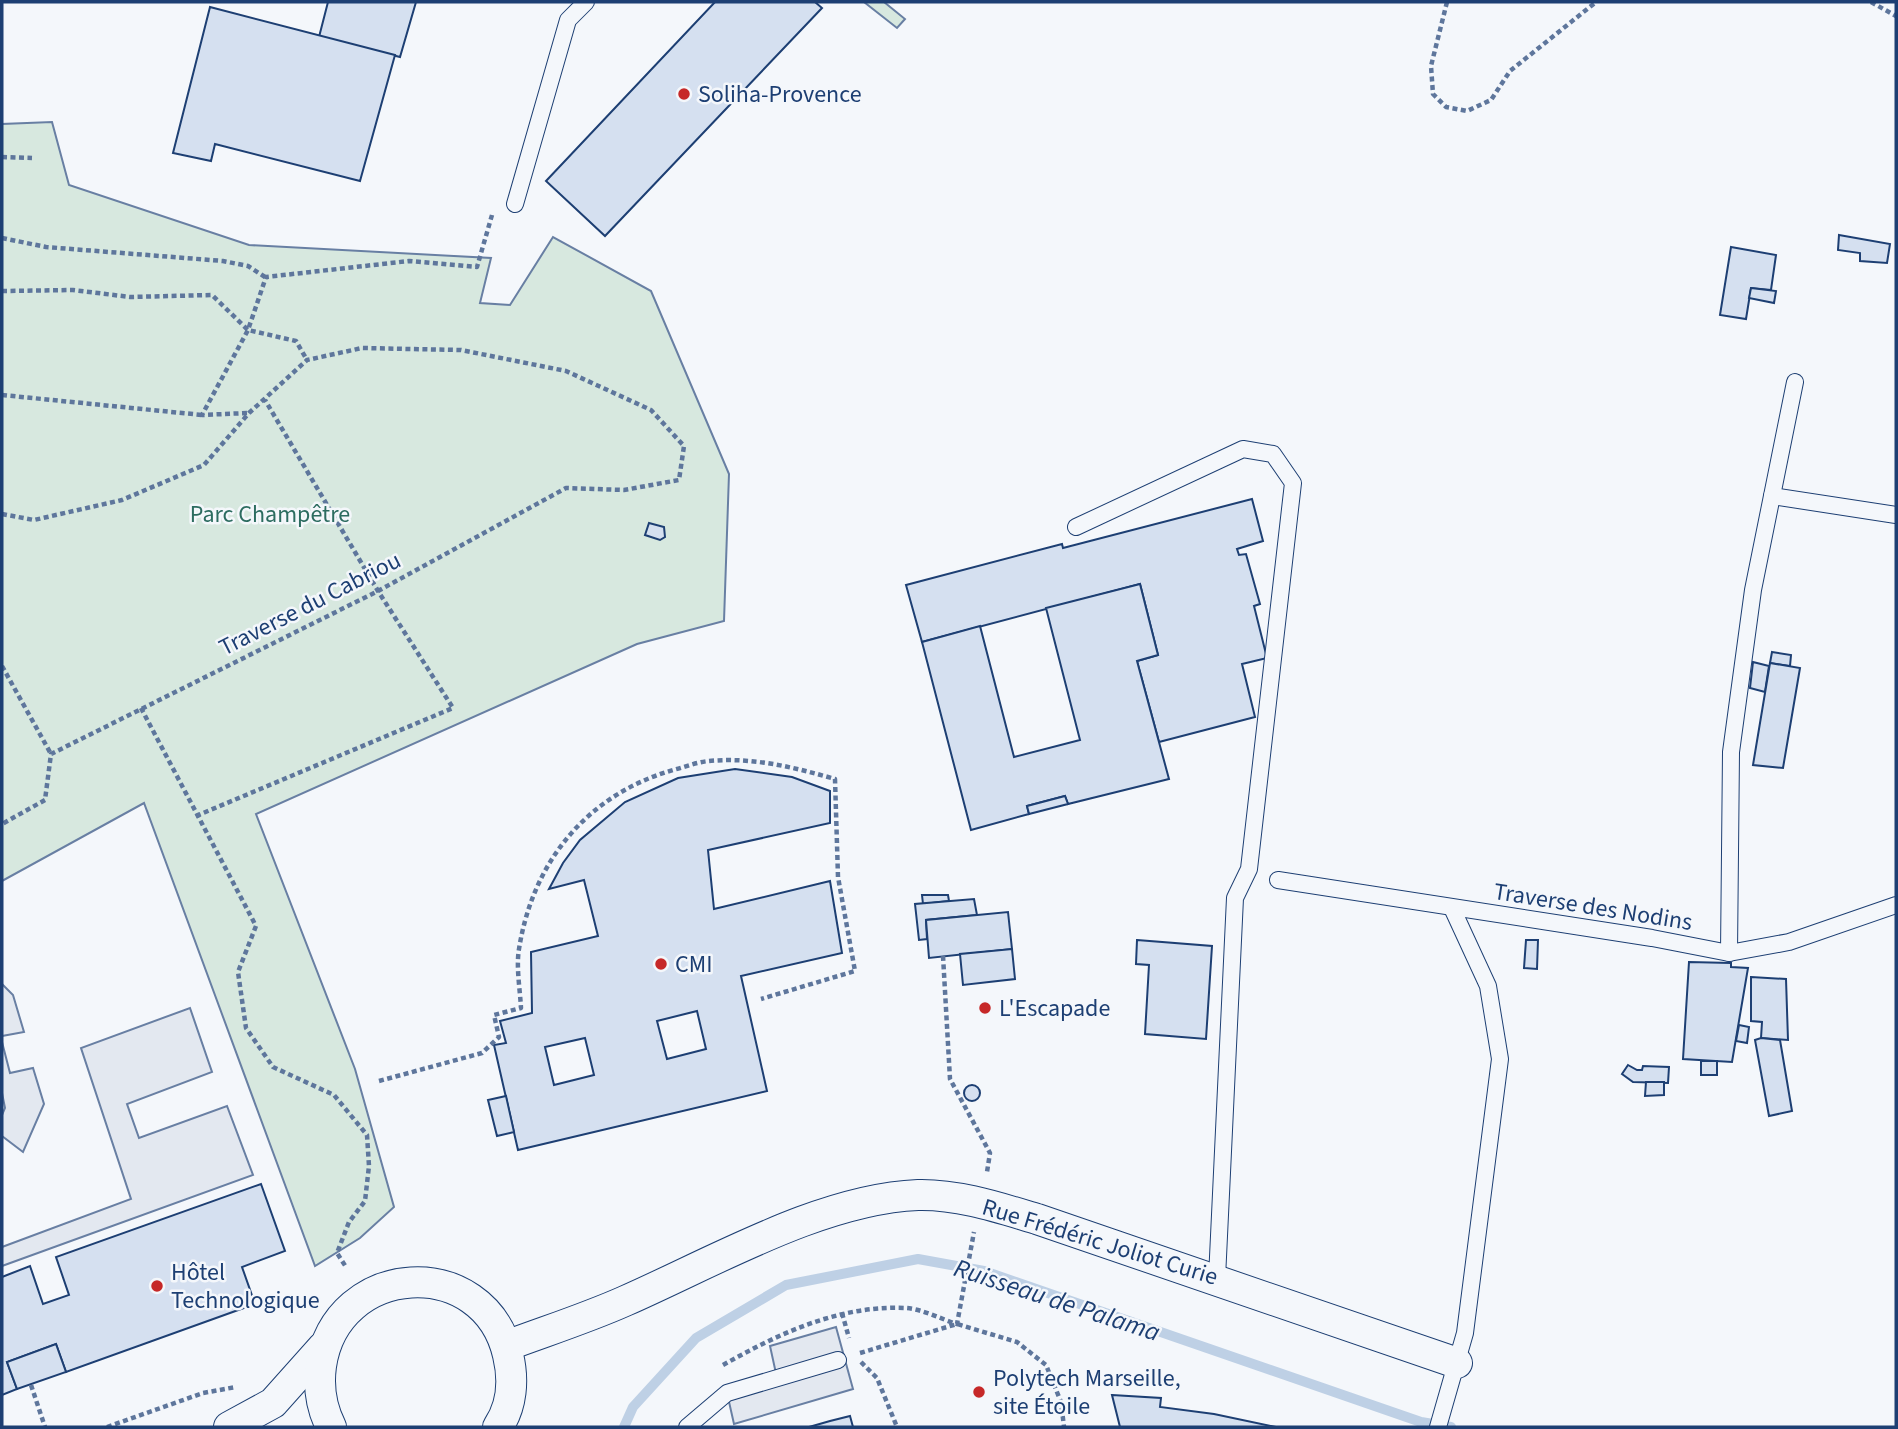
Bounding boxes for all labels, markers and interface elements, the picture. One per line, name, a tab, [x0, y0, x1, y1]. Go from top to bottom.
place label: Soliha-Provence	[698, 77, 862, 112]
marker: Soliha-Provence	[676, 86, 692, 102]
park label: Parc Champêtre	[190, 497, 350, 532]
street label: Traverse du Cabriou	[213, 543, 407, 665]
street label: Traverse des Nodins	[1491, 874, 1695, 940]
place label: CMI	[675, 947, 712, 982]
marker: CMI	[653, 956, 669, 972]
place label: L'Escapade	[999, 991, 1110, 1026]
marker: L'Escapade	[977, 1000, 993, 1016]
street label: Rue Frédéric Joliot Curie	[978, 1189, 1222, 1295]
water label: Ruisseau de Palama	[949, 1249, 1165, 1351]
place label: Hôtel Technologique	[171, 1255, 320, 1318]
marker: Hôtel Technologique	[149, 1278, 165, 1294]
place label: Polytech Marseille, site Étoile	[993, 1361, 1181, 1424]
marker: Polytech Marseille, site Étoile	[971, 1384, 987, 1400]

